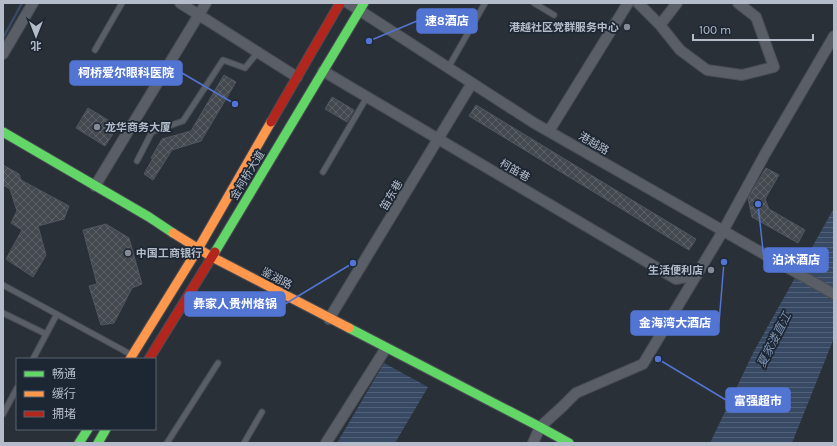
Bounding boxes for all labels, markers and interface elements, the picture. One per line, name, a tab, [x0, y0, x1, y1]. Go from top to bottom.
callout: 速8酒店	[417, 9, 477, 33]
text: 速8酒店	[425, 14, 469, 28]
north arrow	[16, 16, 56, 56]
scale bar	[693, 16, 813, 42]
place label: 港越社区党群服务中心	[509, 21, 619, 34]
marker: 港越社区党群服务中心	[622, 22, 632, 32]
text: 100 m	[699, 23, 731, 37]
text: 北	[31, 39, 42, 52]
callout: 柯桥爱尔眼科医院	[70, 61, 182, 85]
text: 柯桥爱尔眼科医院	[78, 66, 174, 80]
place label: 龙华商务大厦	[105, 121, 171, 134]
marker: 龙华商务大厦	[92, 122, 102, 132]
street label: 港越路	[576, 130, 611, 157]
street label: 金柯桥大道	[228, 148, 267, 202]
street label: 柯笛巷	[497, 157, 532, 184]
street label: 笛东巷	[377, 178, 405, 213]
place label: 中国工商银行	[136, 247, 202, 260]
marker: 中国工商银行	[123, 248, 133, 258]
callout: 泊沐酒店	[764, 248, 828, 272]
text: 泊沐酒店	[772, 253, 820, 267]
place label: 生活便利店	[648, 264, 703, 277]
street label: 鉴湖路	[259, 265, 294, 292]
marker: 生活便利店	[706, 265, 716, 275]
callout: 彝家人贵州烙锅	[185, 292, 285, 316]
text: 彝家人贵州烙锅	[193, 297, 277, 311]
water label: 夏家溇直江	[754, 308, 795, 370]
callout: 金海湾大酒店	[631, 311, 719, 335]
text: 金海湾大酒店	[639, 316, 711, 330]
legend	[16, 358, 156, 430]
text: 畅通	[52, 367, 76, 381]
text: 缓行	[52, 387, 76, 401]
callout: 富强超市	[726, 388, 790, 412]
text: 富强超市	[734, 394, 782, 408]
text: 拥堵	[52, 407, 76, 421]

